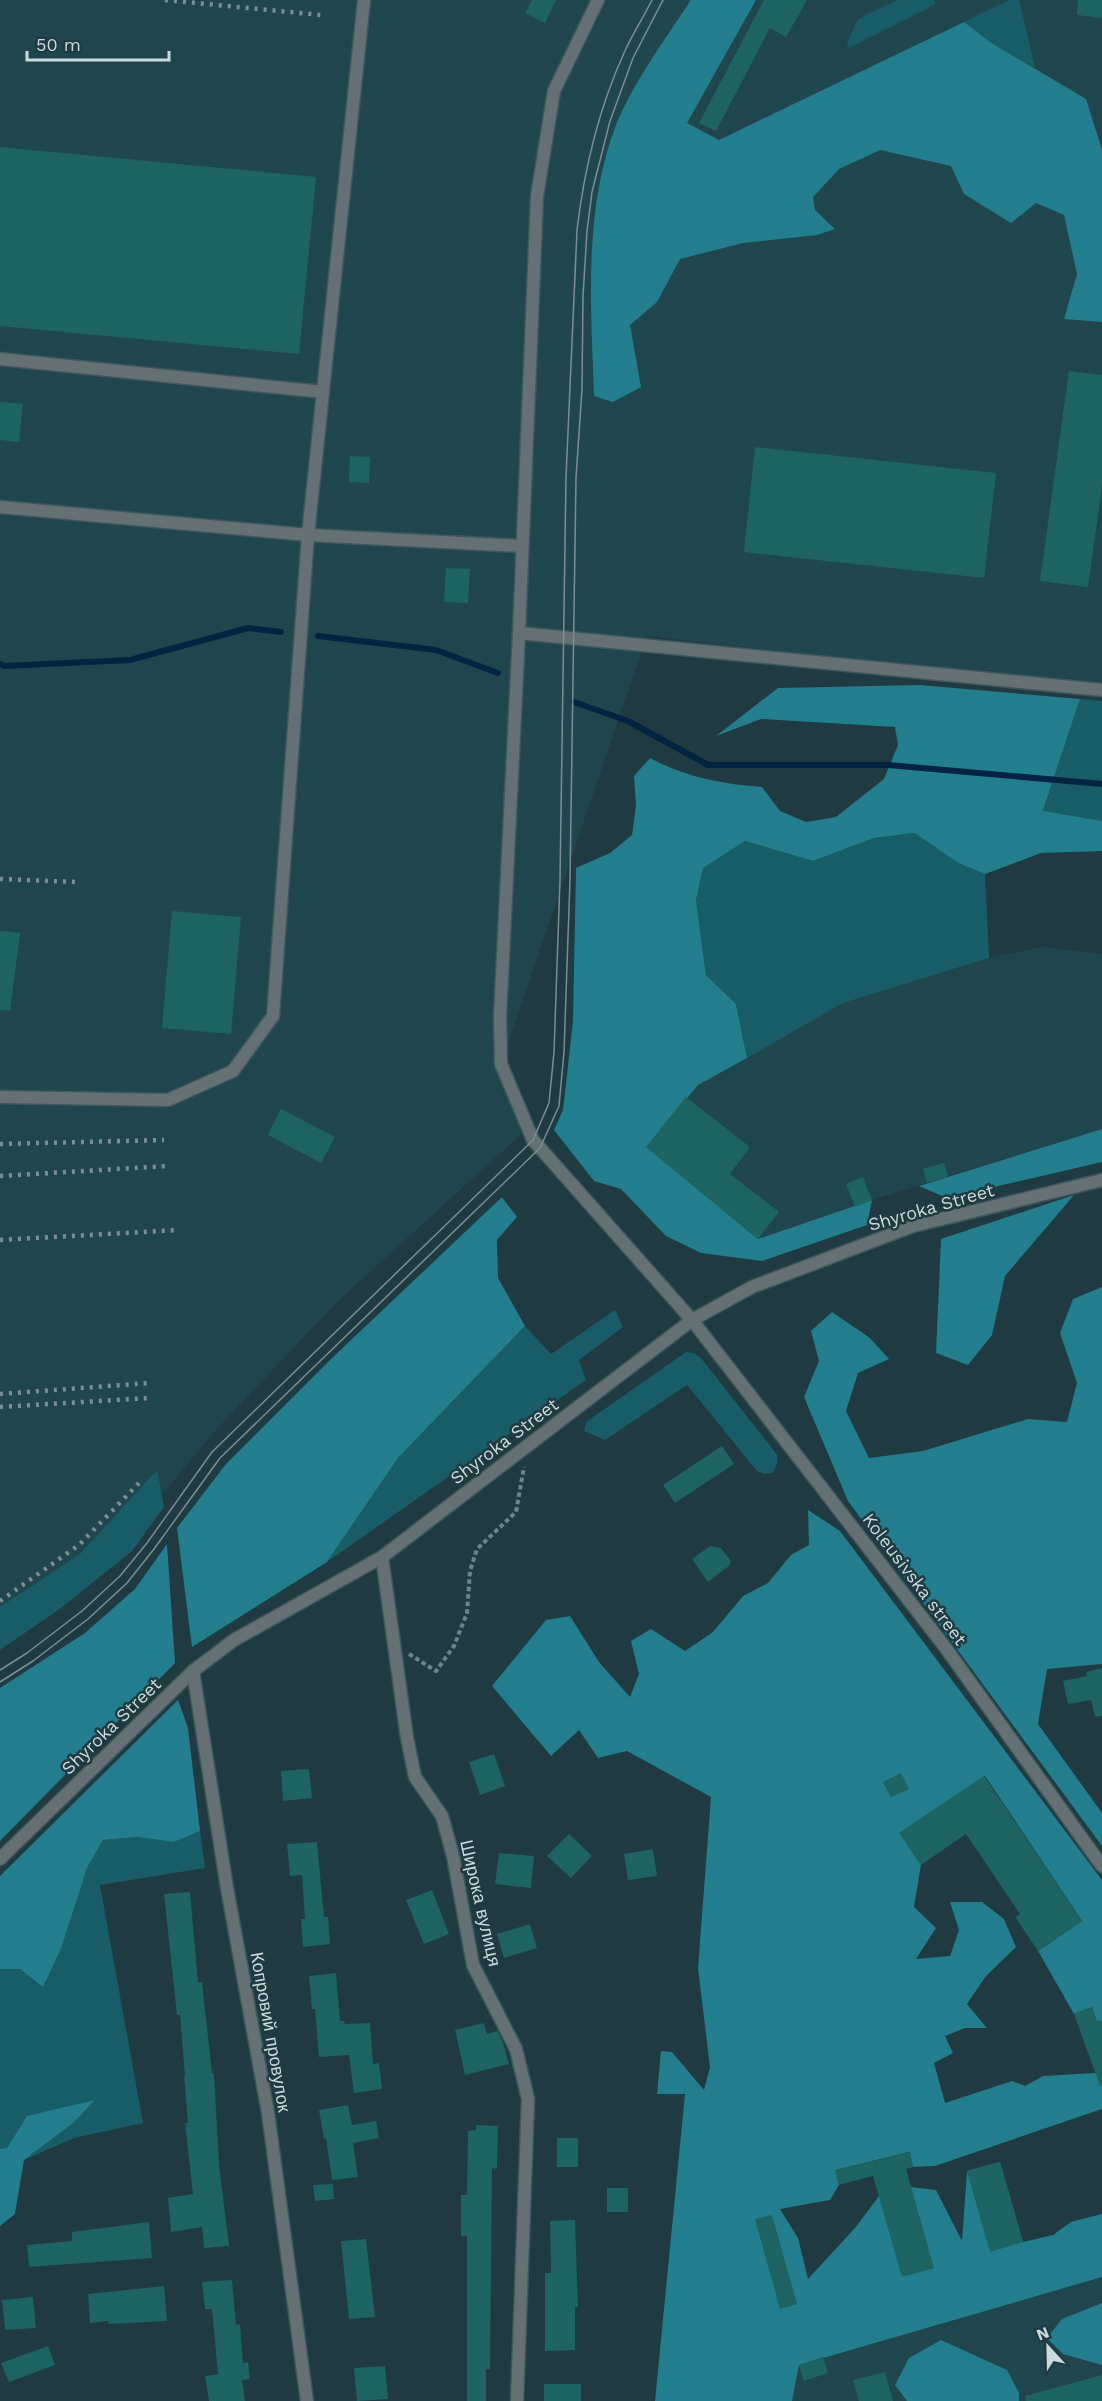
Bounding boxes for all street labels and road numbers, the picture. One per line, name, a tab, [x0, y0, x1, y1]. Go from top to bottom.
street label: Shyroka Street	[866, 1179, 997, 1235]
street label: Shyroka Street	[446, 1393, 562, 1488]
street label: Koleusivska street	[859, 1509, 972, 1649]
street label: Shyroka Street	[57, 1673, 165, 1779]
street label: Широка вулиця	[456, 1838, 506, 1968]
street label: Копровий провулок	[247, 1950, 295, 2114]

